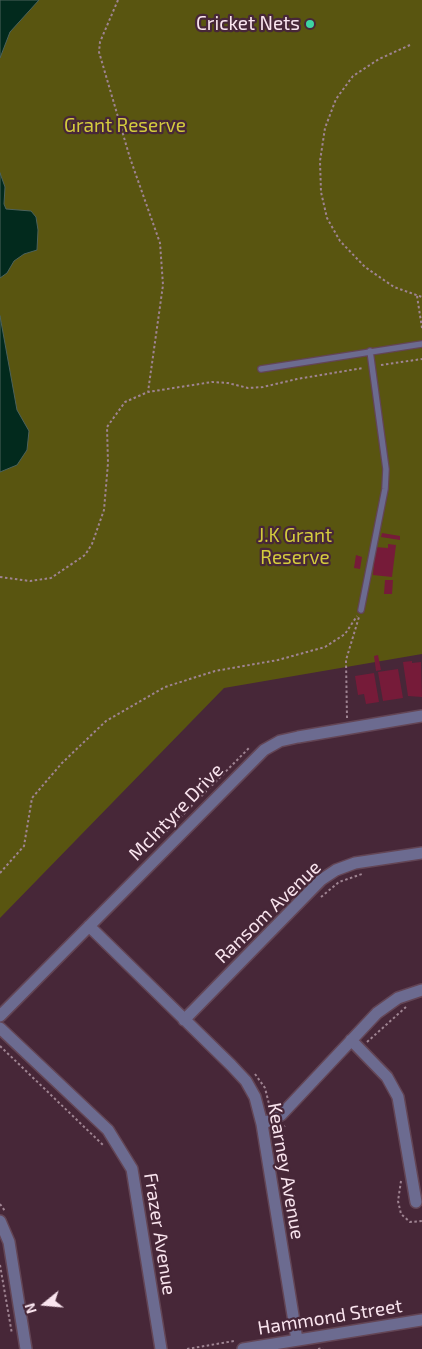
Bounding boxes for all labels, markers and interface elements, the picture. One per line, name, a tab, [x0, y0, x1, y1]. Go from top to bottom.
place label: Cricket Nets	[196, 13, 300, 35]
marker: Cricket Nets	[304, 18, 316, 30]
park label: Grant Reserve	[64, 115, 186, 137]
park label: J.K Grant Reserve	[258, 525, 332, 569]
street label: McIntyre Drive	[124, 759, 228, 865]
street label: Ransom Avenue	[210, 856, 326, 968]
street label: Kearney Avenue	[263, 1101, 309, 1241]
street label: Frazer Avenue	[139, 1171, 181, 1297]
north arrow	[20, 1279, 70, 1329]
street label: Hammond Street	[256, 1294, 404, 1340]
text: N	[21, 1301, 40, 1316]

